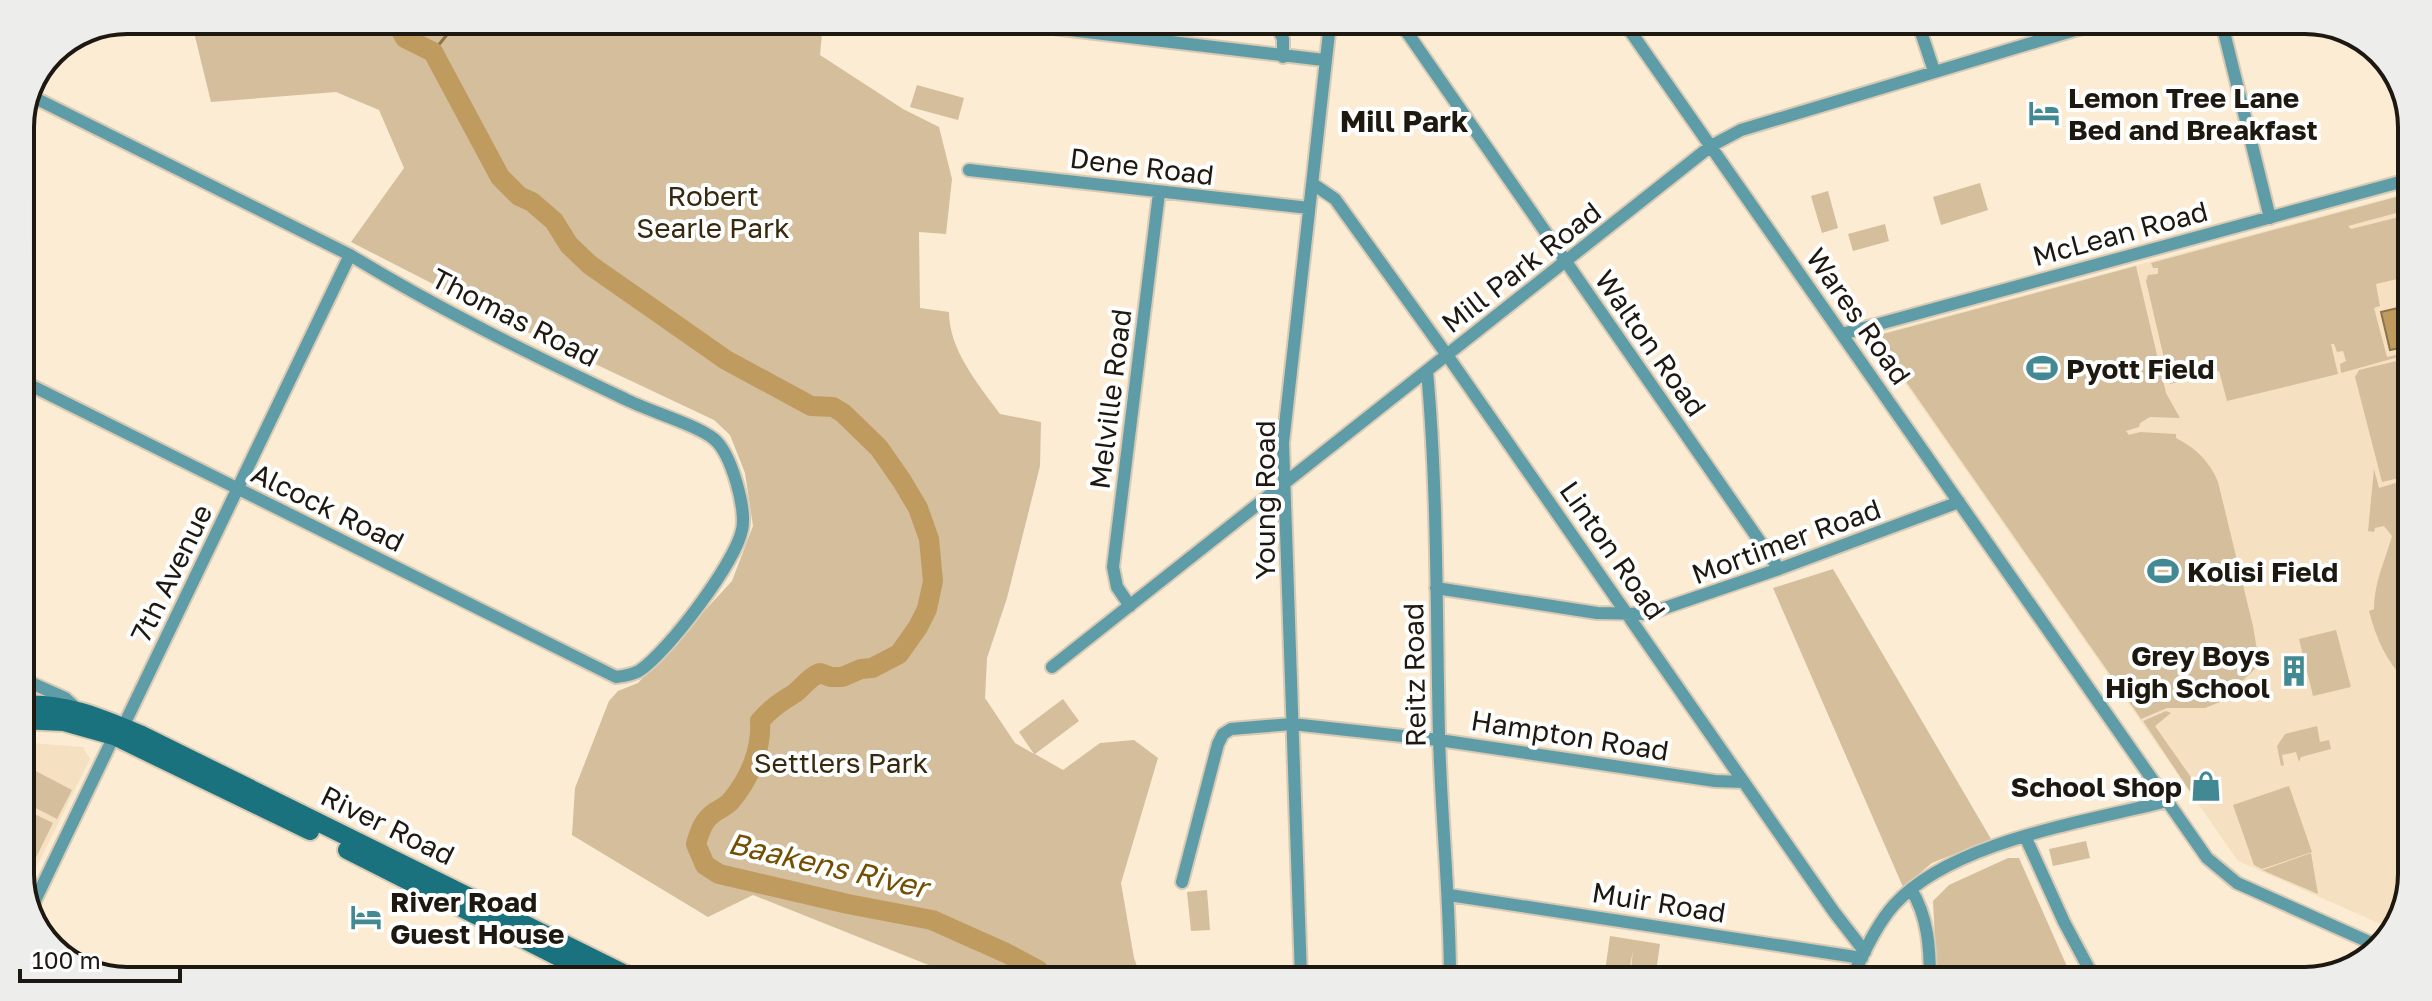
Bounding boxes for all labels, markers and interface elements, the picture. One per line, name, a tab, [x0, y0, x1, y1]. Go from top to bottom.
place label: Lemon Tree Lane Bed and Breakfast	[2068, 81, 2318, 146]
hotel icon: Lemon Tree Lane Bed and Breakfast	[2027, 96, 2061, 130]
district label: Mill Park	[1340, 103, 1469, 139]
street label: Dene Road	[1068, 141, 1216, 191]
park label: Robert Searle Park	[636, 179, 790, 244]
street label: McLean Road	[2029, 194, 2211, 272]
street label: Mill Park Road	[1435, 195, 1607, 339]
street label: Wares Road	[1800, 241, 1918, 391]
street label: Thomas Road	[426, 261, 604, 373]
street label: Walton Road	[1588, 264, 1714, 422]
street label: Melville Road	[1083, 307, 1137, 491]
sports icon: Pyott Field	[2025, 351, 2059, 385]
place label: Pyott Field	[2066, 352, 2215, 385]
street label: Young Road	[1248, 420, 1281, 580]
street label: Alcock Road	[246, 456, 410, 558]
street label: Linton Road	[1553, 474, 1673, 626]
street label: Mortimer Road	[1687, 492, 1885, 590]
street label: 7th Avenue	[123, 499, 219, 647]
sports icon: Kolisi Field	[2146, 554, 2180, 588]
place label: Kolisi Field	[2187, 555, 2338, 588]
street label: Reitz Road	[1396, 603, 1432, 747]
place label: Grey Boys High School	[2105, 639, 2270, 704]
building icon: Grey Boys High School	[2277, 654, 2311, 688]
street label: Hampton Road	[1469, 703, 1671, 767]
park label: Settlers Park	[754, 746, 928, 779]
shop icon: School Shop	[2189, 769, 2223, 803]
place label: School Shop	[2010, 770, 2182, 803]
street label: River Road	[316, 779, 460, 871]
water label: Baakens River	[725, 825, 935, 906]
street label: Muir Road	[1590, 875, 1728, 929]
place label: River Road Guest House	[390, 885, 564, 950]
hotel icon: River Road Guest House	[349, 900, 383, 934]
scale bar	[20, 933, 180, 983]
text: 100 m	[32, 945, 101, 974]

